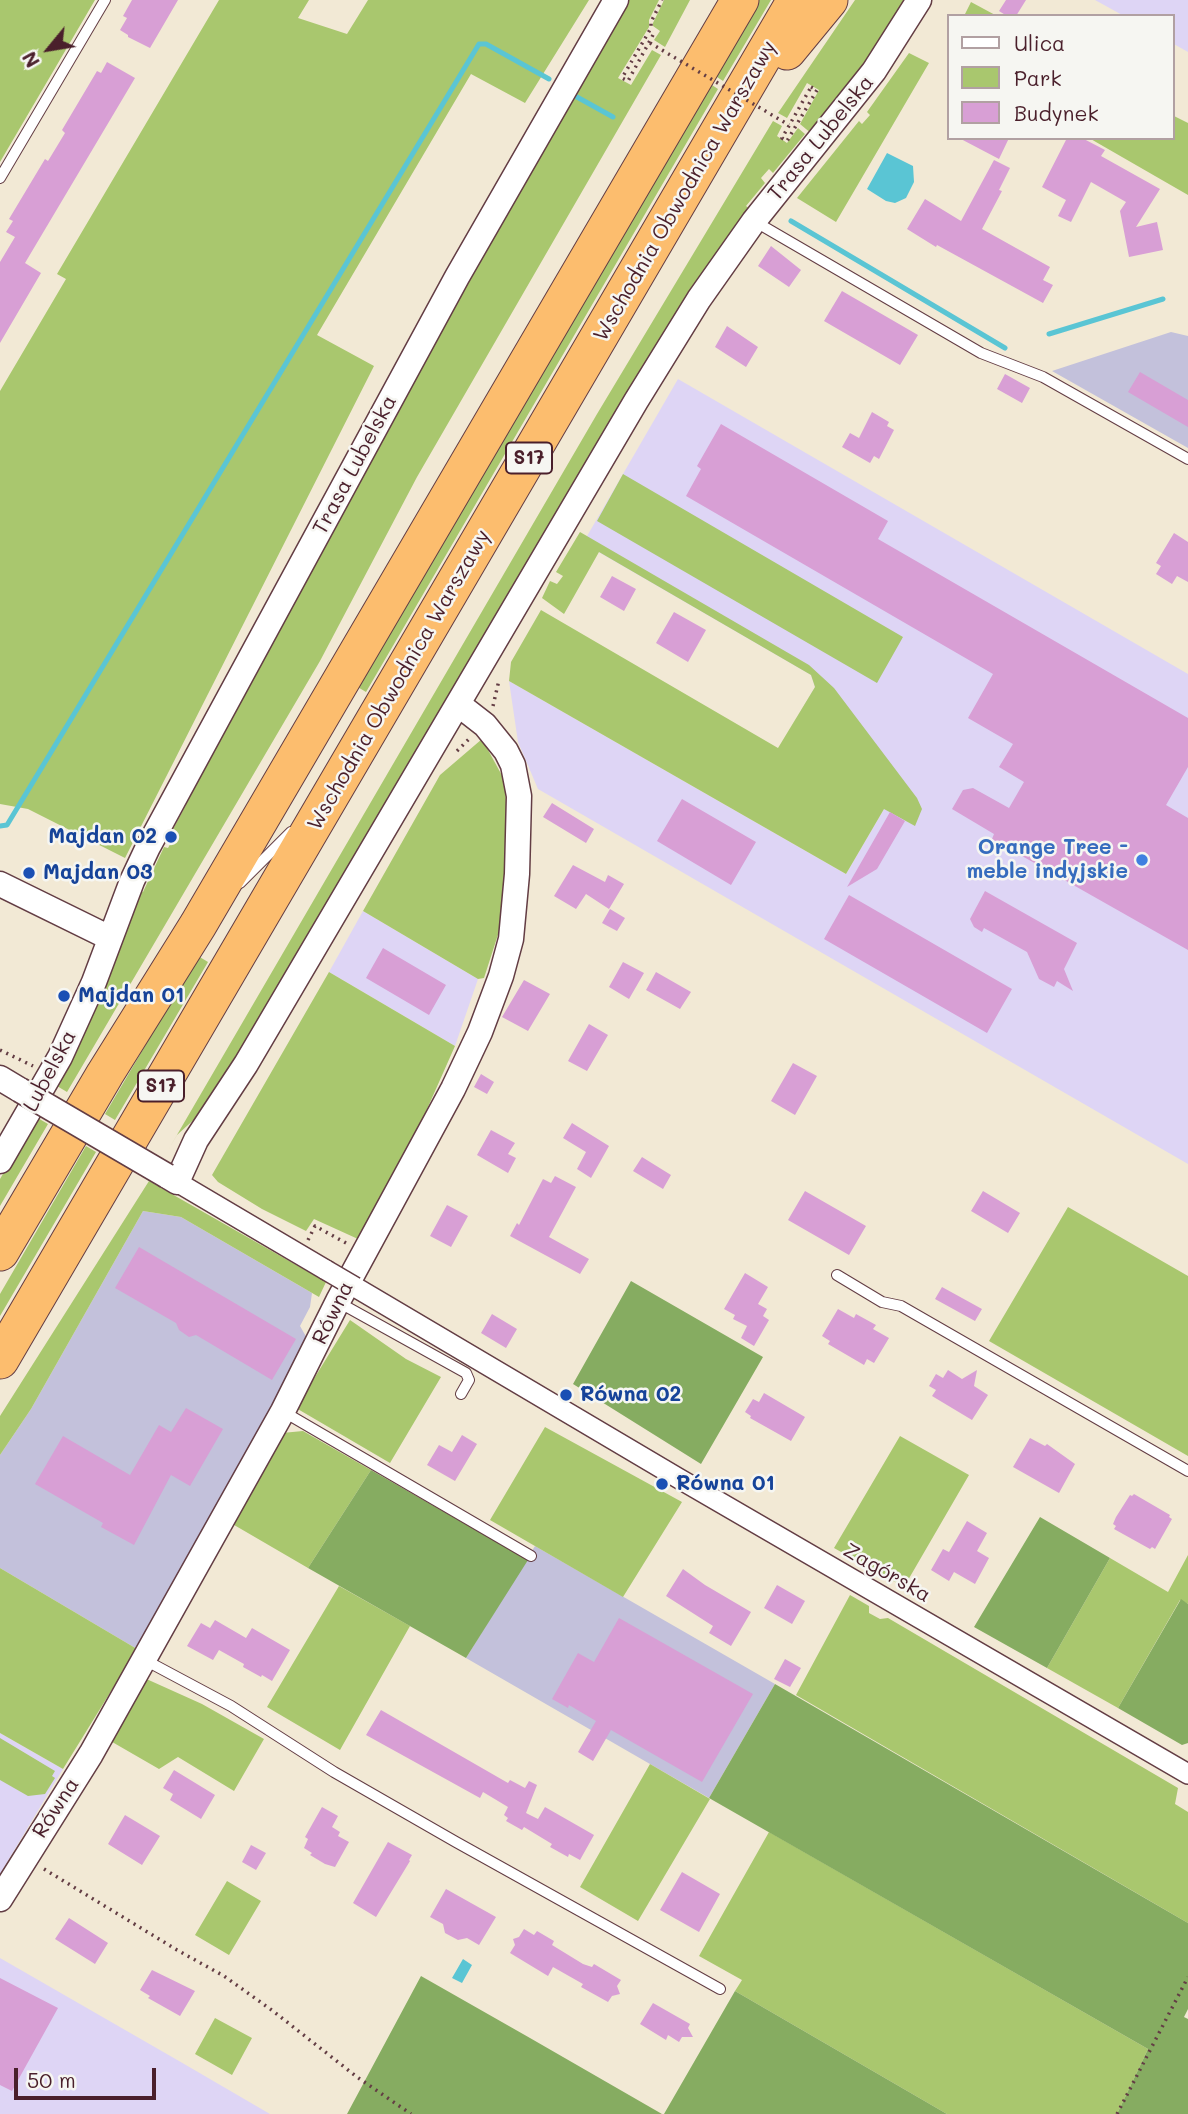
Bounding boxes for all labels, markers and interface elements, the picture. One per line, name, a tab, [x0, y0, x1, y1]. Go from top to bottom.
north arrow	[14, 14, 84, 84]
legend	[946, 14, 1174, 140]
text: Ulica	[1014, 29, 1065, 56]
street label: Wschodnia Obwodnica Warszawy	[588, 36, 782, 346]
text: N	[16, 47, 45, 72]
text: Park	[1014, 64, 1062, 91]
street label: Trasa Lubelska	[763, 70, 879, 206]
text: Budynek	[1014, 99, 1099, 126]
street label: Trasa Lubelska	[308, 391, 402, 539]
road number: S17	[506, 442, 552, 474]
street label: Wschodnia Obwodnica Warszawy	[302, 525, 496, 835]
place label: Majdan 02	[48, 824, 157, 850]
marker: Majdan 02	[163, 829, 179, 845]
place label: Orange Tree - meble indyjskie	[966, 835, 1128, 885]
marker: Orange Tree - meble indyjskie	[1134, 852, 1150, 868]
place label: Majdan 03	[43, 860, 153, 886]
marker: Majdan 03	[21, 865, 37, 881]
place label: Majdan 01	[78, 983, 184, 1009]
marker: Majdan 01	[56, 988, 72, 1004]
street label: Lubelska	[18, 1026, 82, 1116]
road number: S17	[138, 1070, 184, 1102]
street label: Równa	[307, 1277, 359, 1349]
place label: Równa 02	[580, 1382, 681, 1408]
marker: Równa 02	[558, 1387, 574, 1403]
place label: Równa 01	[676, 1471, 775, 1497]
marker: Równa 01	[654, 1476, 670, 1492]
street label: Zagórska	[839, 1538, 935, 1608]
street label: Równa	[27, 1773, 85, 1843]
scale bar	[18, 2054, 159, 2098]
text: 50 m	[27, 2066, 76, 2093]

